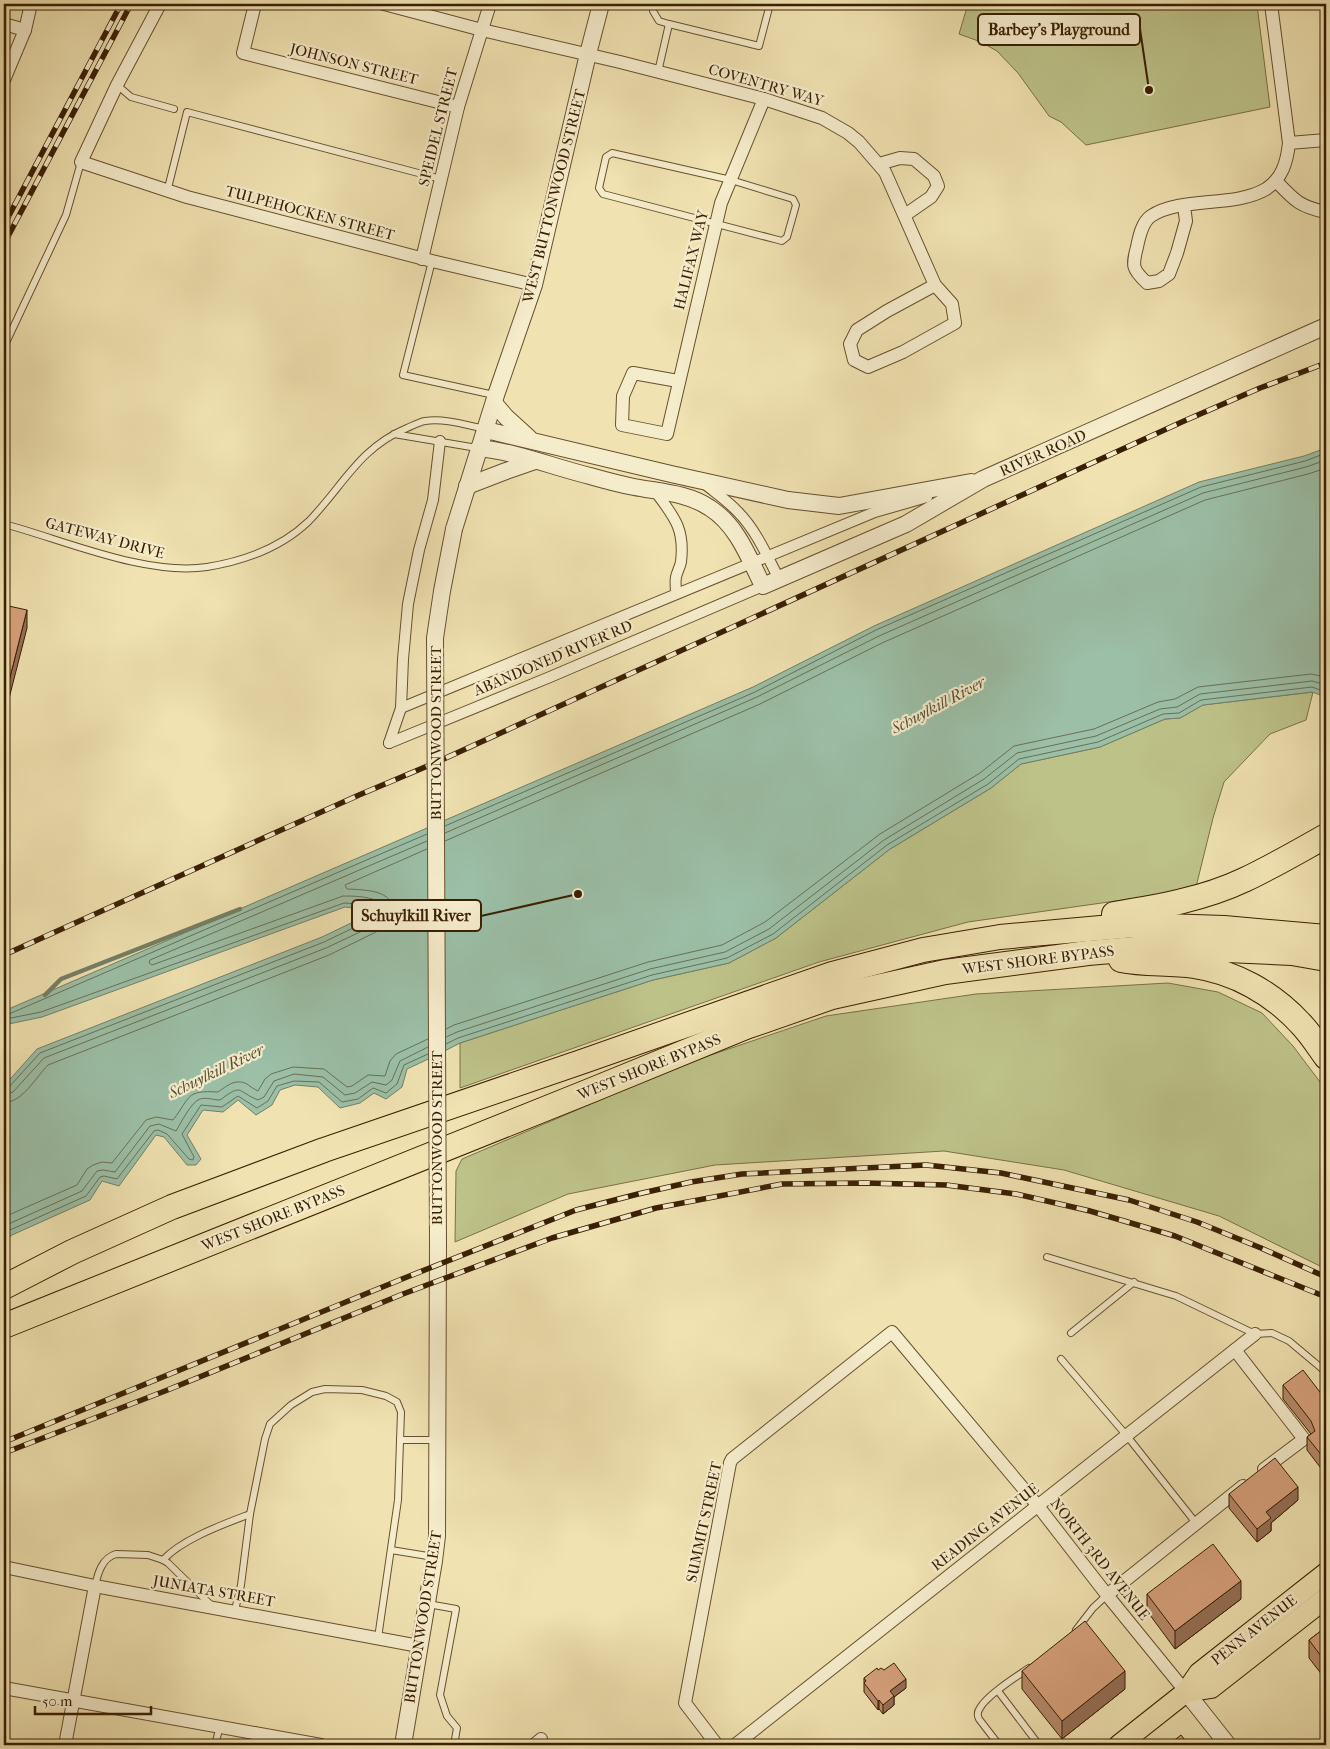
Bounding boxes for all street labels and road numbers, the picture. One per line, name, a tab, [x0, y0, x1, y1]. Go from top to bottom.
street label: JOHNSON STREET	[287, 39, 421, 89]
street label: COVENTRY WAY	[706, 60, 826, 110]
street label: SPEIDEL STREET	[415, 65, 462, 188]
street label: WEST BUTTONWOOD STREET	[518, 86, 589, 306]
street label: TULPEHOCKEN STREET	[223, 182, 397, 244]
street label: HALIFAX WAY	[670, 208, 712, 312]
street label: RIVER ROAD	[997, 426, 1089, 480]
street label: GATEWAY DRIVE	[43, 513, 167, 563]
street label: ABANDONED RIVER RD	[470, 616, 635, 700]
street label: BUTTONWOOD STREET	[427, 645, 445, 820]
street label: WEST SHORE BYPASS	[960, 942, 1115, 978]
street label: WEST SHORE BYPASS	[574, 1030, 724, 1104]
street label: BUTTONWOOD STREET	[428, 1050, 446, 1225]
street label: WEST SHORE BYPASS	[198, 1181, 348, 1255]
street label: SUMMIT STREET	[682, 1459, 726, 1584]
street label: READING AVENUE	[928, 1479, 1042, 1575]
street label: NORTH 3RD AVENUE	[1047, 1494, 1153, 1624]
street label: BUTTONWOOD STREET	[400, 1529, 446, 1705]
street label: JUNIATA STREET	[151, 1571, 277, 1611]
street label: PENN AVENUE	[1207, 1591, 1301, 1669]

